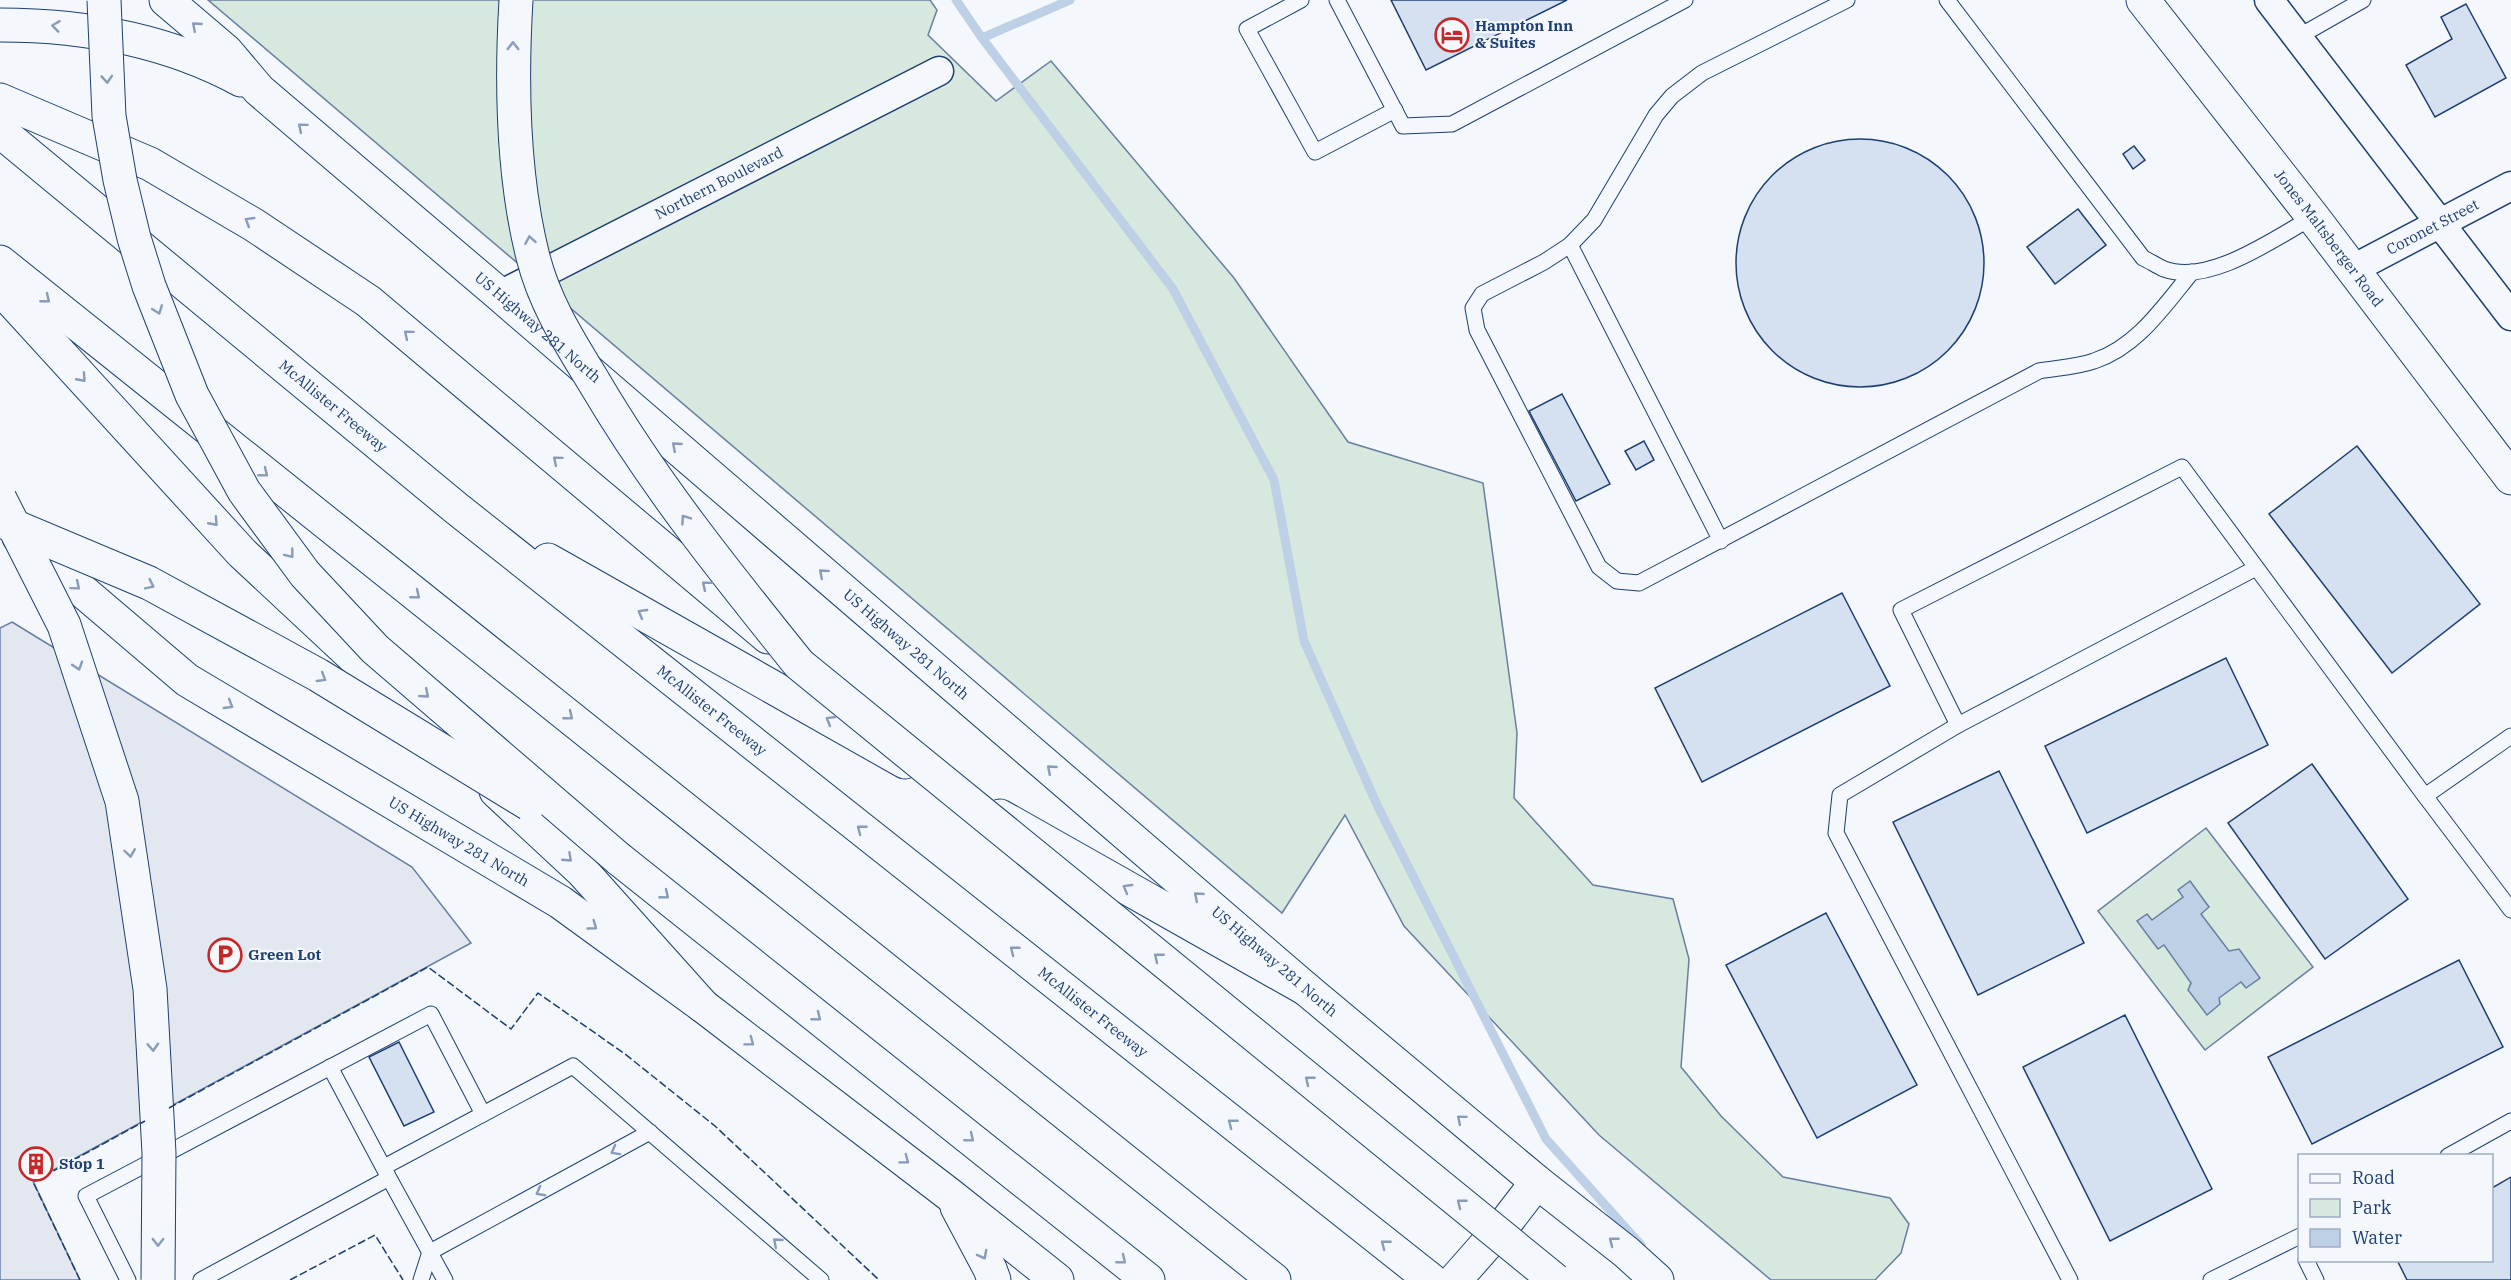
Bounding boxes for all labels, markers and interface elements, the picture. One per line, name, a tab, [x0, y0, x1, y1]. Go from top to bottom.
place label: Hampton Inn & Suites	[1475, 16, 1573, 52]
hotel icon: Hampton Inn & Suites	[1434, 17, 1470, 53]
one-way arrow	[51, 21, 61, 33]
one-way arrow	[192, 22, 203, 33]
one-way arrow	[507, 42, 520, 51]
one-way arrow	[100, 75, 113, 84]
one-way arrow	[298, 123, 309, 134]
street label: Northern Boulevard	[652, 142, 786, 223]
street label: Jones Maltsberger Road	[2270, 165, 2388, 310]
street label: Coronet Street	[2383, 195, 2482, 259]
one-way arrow	[245, 217, 255, 229]
one-way arrow	[524, 236, 537, 246]
street label: US Highway 281 North	[471, 268, 605, 387]
one-way arrow	[39, 292, 50, 303]
one-way arrow	[151, 304, 163, 315]
one-way arrow	[404, 330, 415, 341]
street label: McAllister Freeway	[275, 356, 391, 456]
one-way arrow	[75, 371, 86, 382]
one-way arrow	[672, 442, 683, 453]
one-way arrow	[553, 456, 564, 467]
one-way arrow	[257, 466, 268, 477]
one-way arrow	[207, 515, 218, 525]
one-way arrow	[681, 515, 692, 526]
one-way arrow	[282, 548, 293, 559]
one-way arrow	[819, 569, 830, 580]
one-way arrow	[144, 577, 155, 589]
one-way arrow	[69, 578, 80, 589]
one-way arrow	[702, 582, 713, 593]
street label: US Highway 281 North	[839, 585, 973, 704]
one-way arrow	[409, 587, 420, 598]
one-way arrow	[638, 609, 648, 620]
one-way arrow	[71, 660, 83, 671]
street label: McAllister Freeway	[653, 661, 771, 760]
one-way arrow	[316, 670, 326, 682]
one-way arrow	[418, 687, 429, 698]
one-way arrow	[223, 698, 233, 709]
one-way arrow	[562, 709, 573, 720]
one-way arrow	[826, 715, 836, 727]
one-way arrow	[1047, 765, 1057, 776]
street label: US Highway 281 North	[385, 792, 533, 891]
one-way arrow	[857, 825, 868, 836]
one-way arrow	[124, 849, 136, 858]
one-way arrow	[562, 851, 572, 862]
one-way arrow	[1123, 884, 1133, 895]
one-way arrow	[658, 888, 669, 899]
one-way arrow	[1194, 893, 1205, 904]
street label: US Highway 281 North	[1208, 902, 1342, 1021]
one-way arrow	[587, 919, 598, 930]
parking icon: Green Lot	[207, 937, 243, 973]
place label: Green Lot	[248, 945, 321, 964]
one-way arrow	[1009, 946, 1020, 957]
one-way arrow	[1154, 953, 1165, 964]
street label: McAllister Freeway	[1034, 963, 1152, 1061]
one-way arrow	[810, 1009, 821, 1020]
one-way arrow	[743, 1035, 754, 1046]
one-way arrow	[146, 1042, 159, 1051]
one-way arrow	[1305, 1077, 1316, 1088]
one-way arrow	[1457, 1115, 1468, 1126]
one-way arrow	[1228, 1119, 1239, 1130]
one-way arrow	[963, 1131, 974, 1142]
one-way arrow	[611, 1144, 622, 1155]
building icon: Stop 1	[18, 1146, 54, 1182]
one-way arrow	[898, 1153, 909, 1164]
place label: Stop 1	[59, 1154, 105, 1173]
legend	[2298, 1154, 2493, 1262]
text: Road	[2352, 1166, 2395, 1189]
one-way arrow	[536, 1185, 547, 1196]
text: Park	[2352, 1196, 2392, 1219]
one-way arrow	[1456, 1200, 1467, 1211]
text: Water	[2352, 1226, 2402, 1249]
one-way arrow	[152, 1237, 164, 1246]
one-way arrow	[773, 1238, 784, 1249]
one-way arrow	[1608, 1238, 1619, 1249]
one-way arrow	[1381, 1240, 1392, 1251]
one-way arrow	[976, 1249, 987, 1260]
one-way arrow	[1115, 1252, 1126, 1263]

